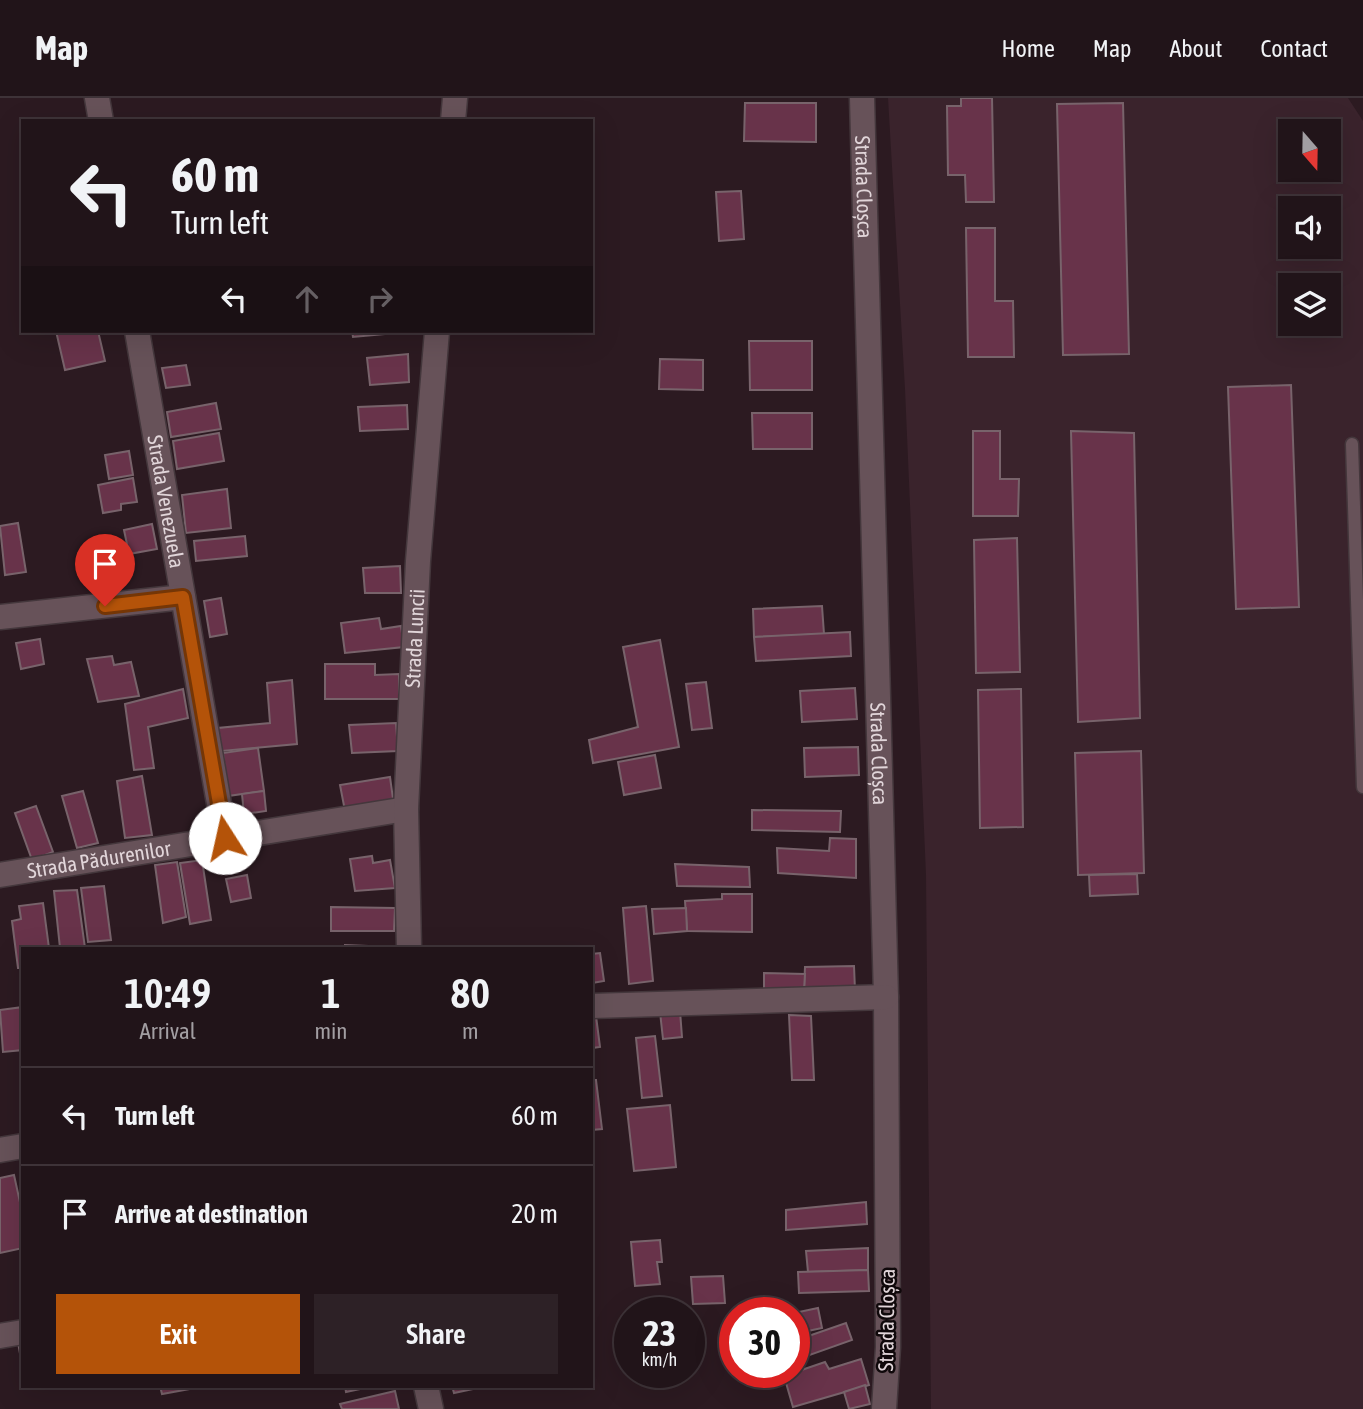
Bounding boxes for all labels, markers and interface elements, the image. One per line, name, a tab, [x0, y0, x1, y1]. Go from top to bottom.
text: Map	[35, 29, 88, 67]
text: Home	[1001, 35, 1055, 62]
text: Map	[1093, 35, 1131, 62]
text: About	[1169, 35, 1222, 62]
text: Contact	[1260, 35, 1328, 62]
north arrow	[1278, 119, 1340, 182]
map controls	[1278, 119, 1341, 336]
street label: Strada Cloșca	[851, 135, 878, 239]
text: 60 m	[171, 146, 259, 202]
icon: left	[56, 147, 147, 238]
button: sound	[1278, 196, 1341, 259]
text: Turn left	[171, 204, 269, 241]
button: layers	[1278, 273, 1341, 336]
icon: left	[215, 280, 253, 318]
icon: ahead	[288, 280, 326, 318]
icon: right	[361, 280, 399, 318]
street label: Strada Venezuela	[143, 433, 190, 570]
pin	[75, 534, 135, 606]
icon: arrive	[86, 545, 124, 583]
street label: Strada Luncii	[400, 588, 429, 688]
street label: Strada Cloșca	[866, 702, 893, 805]
position arrow	[188, 801, 262, 875]
street label: Strada Pădurenilor	[25, 835, 173, 882]
text: 10:49	[124, 969, 211, 1017]
text: 1	[321, 969, 341, 1017]
text: 80	[450, 969, 490, 1017]
text: Arrival	[140, 1018, 196, 1044]
text: min	[314, 1018, 347, 1044]
text: m	[462, 1018, 478, 1044]
icon: left	[56, 1097, 94, 1135]
text: Turn left	[115, 1101, 195, 1131]
text: 60 m	[511, 1101, 558, 1131]
icon: arrive	[56, 1195, 94, 1233]
text: Arrive at destination	[115, 1199, 308, 1229]
text: 20 m	[511, 1199, 558, 1229]
street label: Strada Cloșca	[873, 1268, 899, 1372]
button: Exit	[56, 1294, 300, 1374]
button: Share	[314, 1294, 558, 1374]
speed limit sign: 30	[719, 1297, 810, 1388]
text: 23	[643, 1313, 676, 1353]
text: km/h	[642, 1349, 677, 1370]

